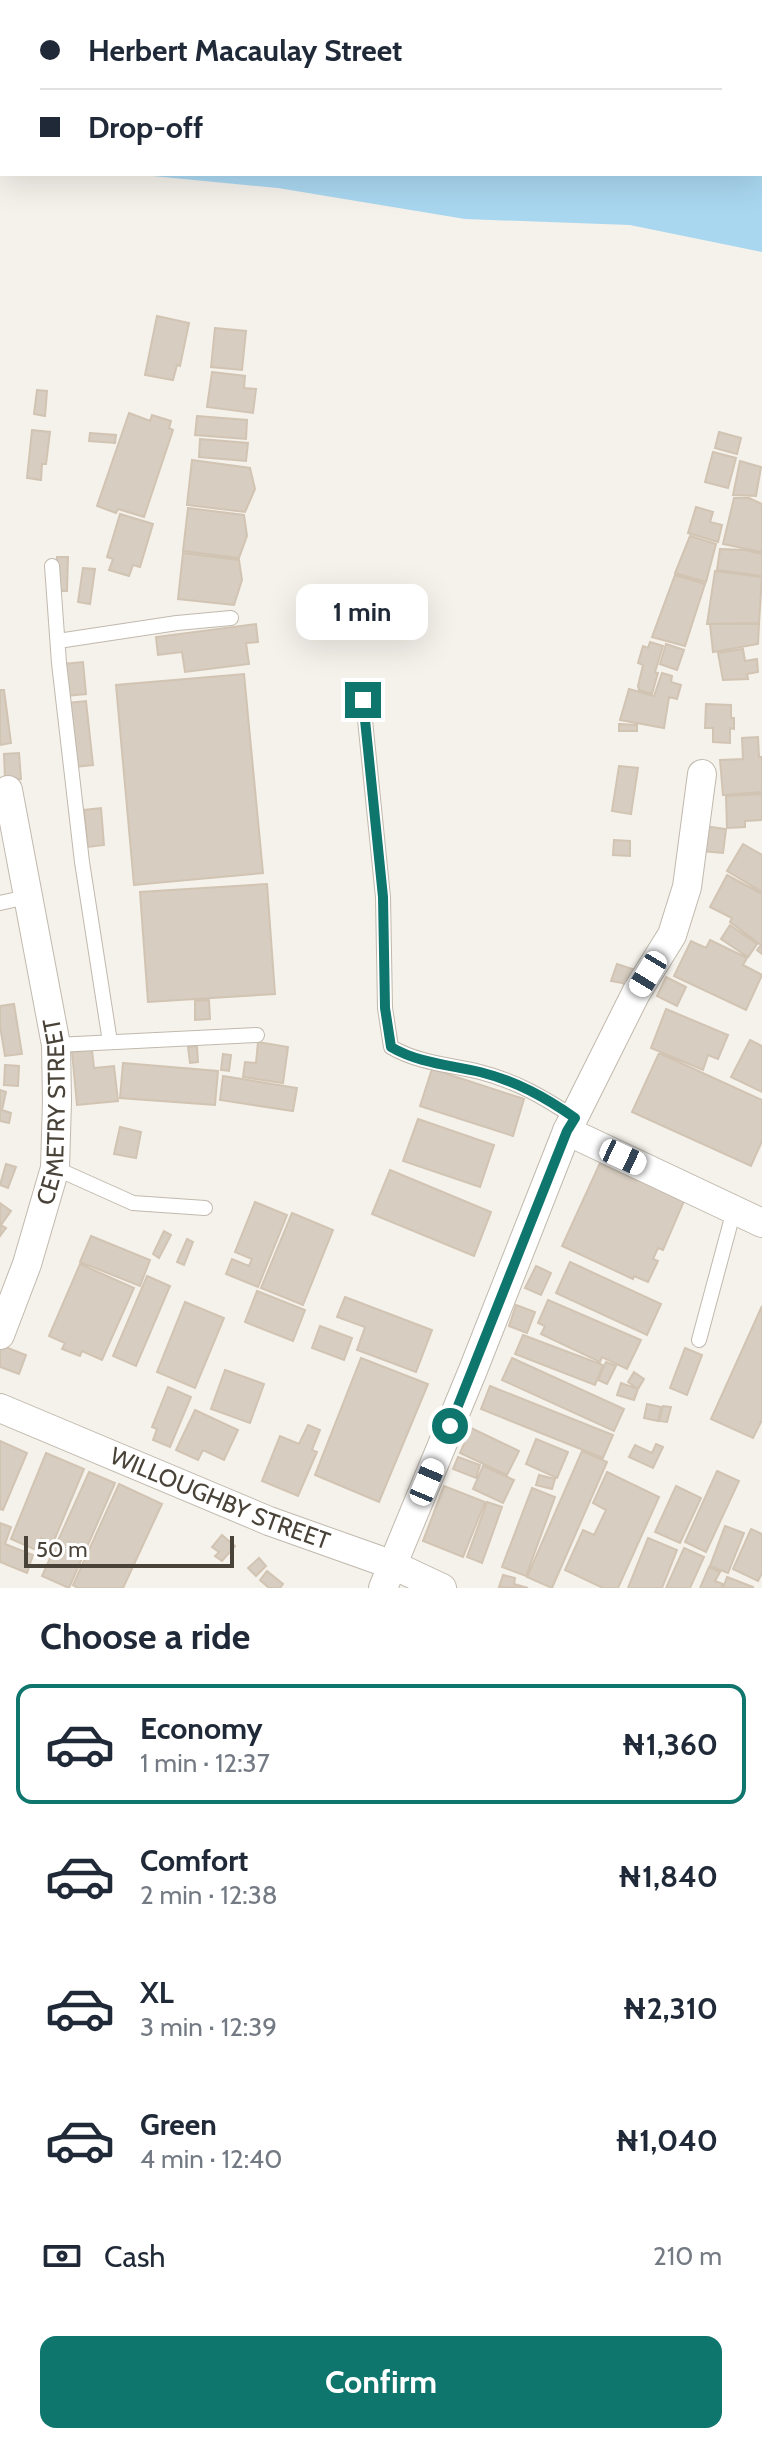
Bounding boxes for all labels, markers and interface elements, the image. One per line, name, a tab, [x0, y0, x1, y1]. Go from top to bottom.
text: Herbert Macaulay Street	[88, 32, 402, 69]
text: Drop-off	[88, 109, 203, 146]
callout: 1 min	[297, 584, 429, 640]
text: 1 min	[333, 596, 391, 628]
route end	[345, 682, 381, 718]
car	[625, 947, 671, 1001]
street label: CEMETRY STREET	[30, 1016, 71, 1208]
car	[596, 1136, 650, 1178]
route start	[432, 1408, 468, 1444]
street label: WILLOUGHBY STREET	[106, 1441, 334, 1556]
car	[407, 1455, 447, 1509]
scale bar	[24, 1532, 234, 1568]
text: 50 m	[36, 1536, 88, 1563]
text: Choose a ride	[40, 1614, 250, 1658]
icon: car	[44, 1708, 116, 1780]
text: Economy	[140, 1710, 263, 1747]
text: ₦1,360	[622, 1726, 718, 1763]
text: 1 min · 12:37	[140, 1747, 270, 1779]
icon: car	[44, 1840, 116, 1912]
text: Comfort	[140, 1842, 248, 1879]
text: ₦1,840	[618, 1858, 718, 1895]
text: 2 min · 12:38	[140, 1879, 278, 1911]
icon: car	[44, 1972, 116, 2044]
text: XL	[140, 1974, 174, 2011]
text: ₦2,310	[623, 1990, 718, 2027]
text: 3 min · 12:39	[140, 2011, 277, 2043]
icon: car	[44, 2104, 116, 2176]
text: Green	[140, 2106, 217, 2143]
text: ₦1,040	[615, 2122, 718, 2159]
text: 4 min · 12:40	[140, 2143, 282, 2175]
icon: cash	[40, 2234, 84, 2278]
text: Cash	[104, 2238, 166, 2275]
text: 210 m	[653, 2240, 722, 2272]
button: Confirm	[40, 2336, 722, 2428]

